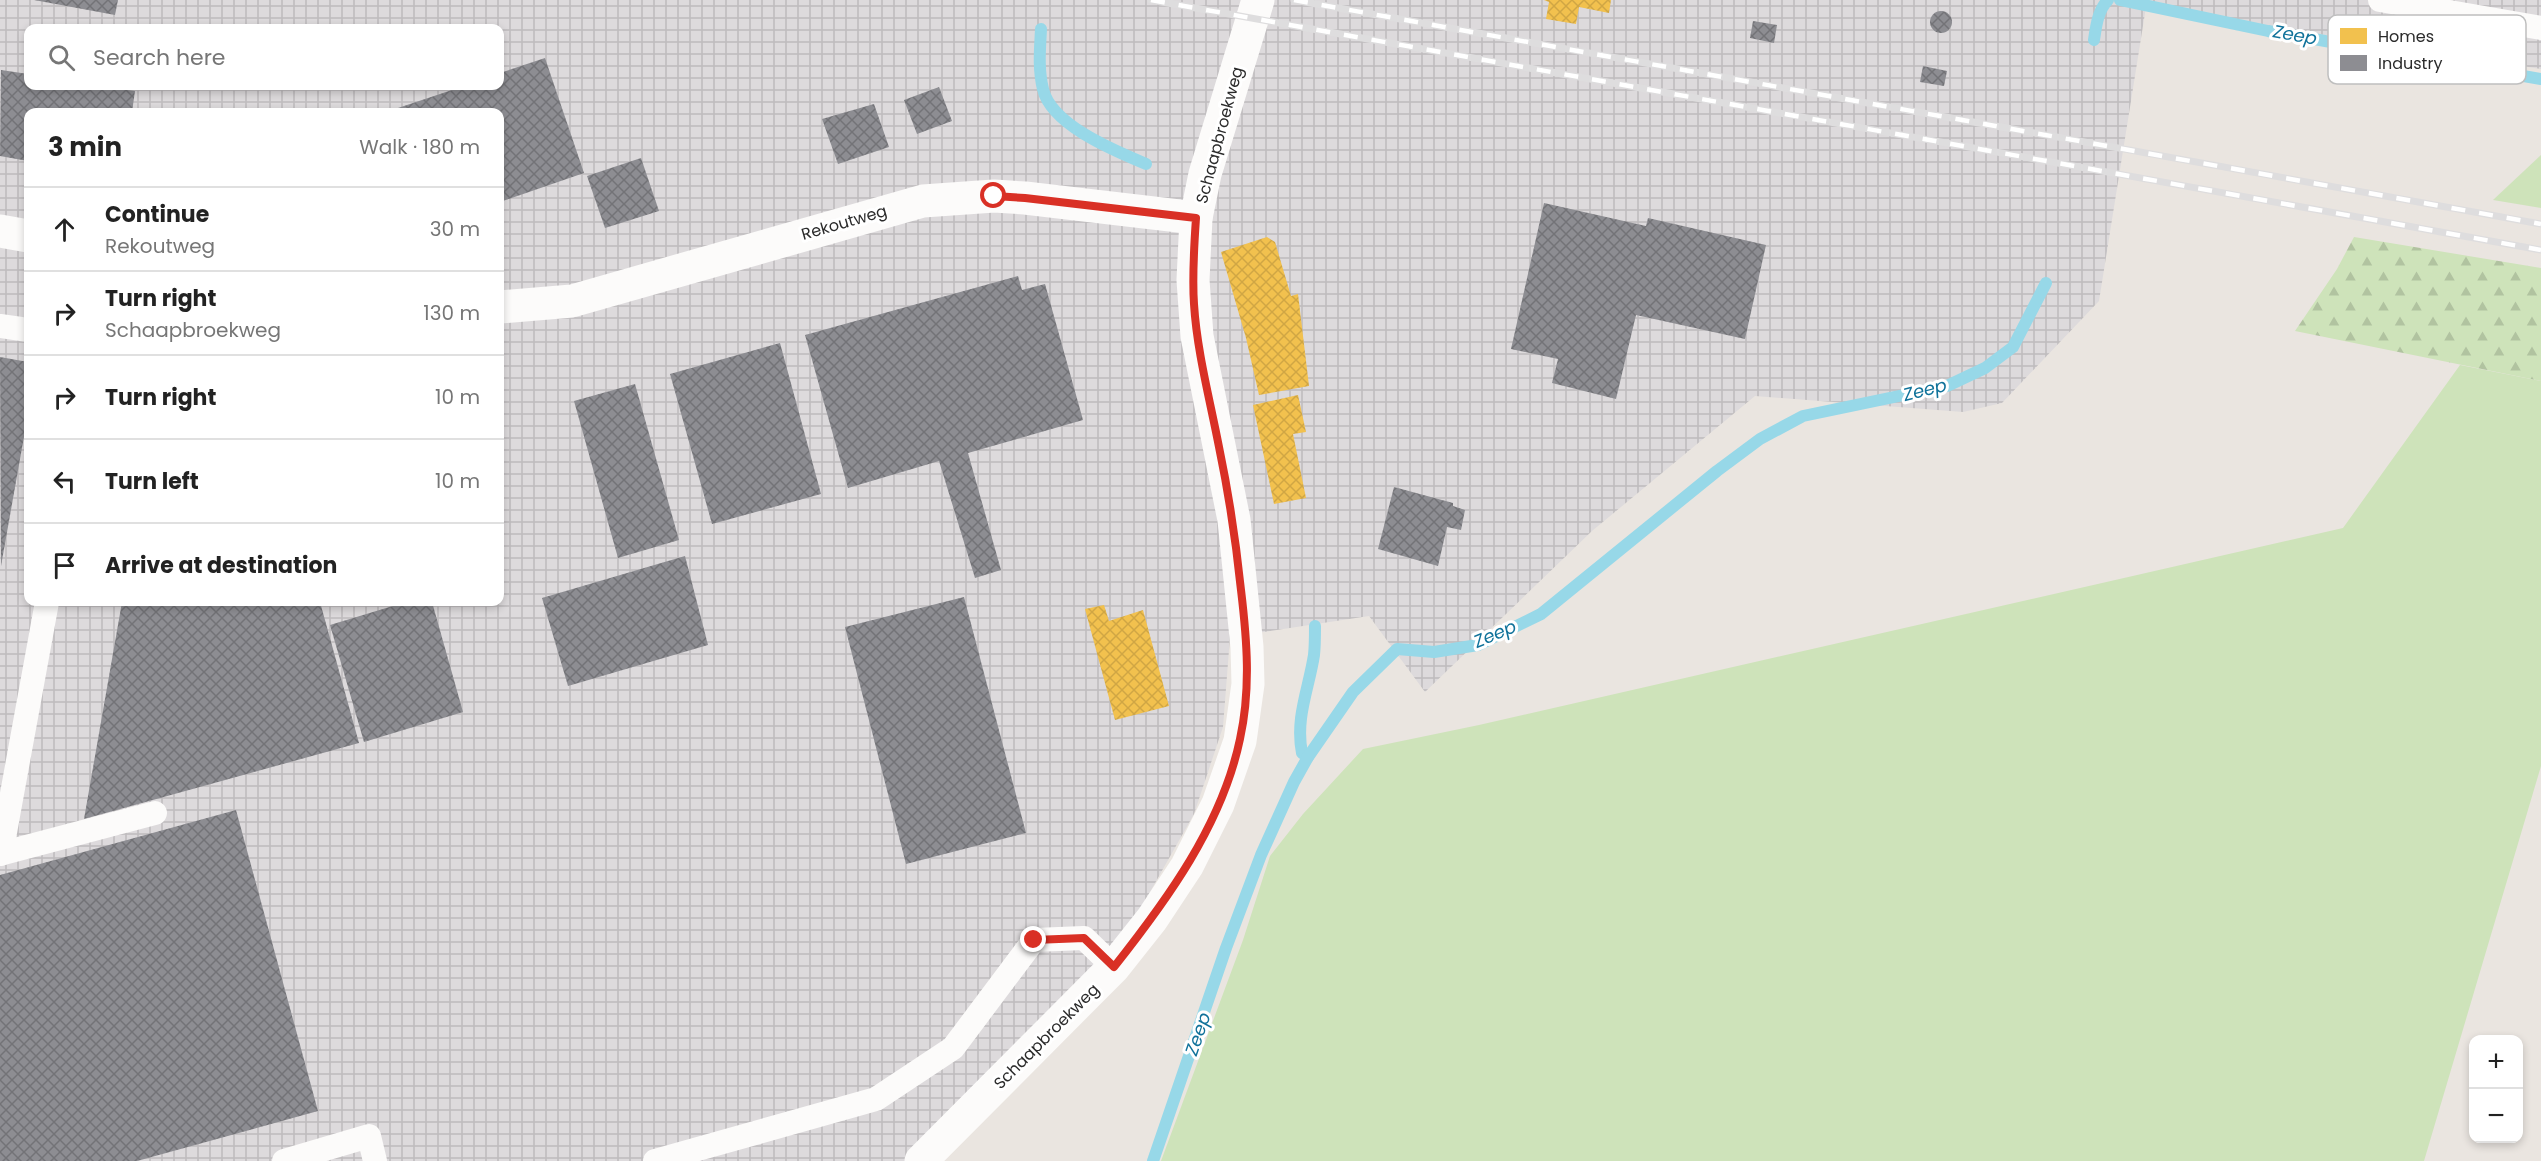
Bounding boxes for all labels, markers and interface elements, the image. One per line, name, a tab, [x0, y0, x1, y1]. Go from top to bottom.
legend	[2328, 15, 2526, 84]
water label: Zeep	[2270, 18, 2319, 51]
search box	[24, 24, 504, 90]
text: Homes	[2378, 25, 2434, 48]
icon: search	[45, 41, 78, 74]
text: Search here	[93, 42, 226, 73]
text: Industry	[2378, 52, 2442, 75]
street label: Schaapbroekweg	[1190, 64, 1249, 206]
text: 3 min	[48, 129, 122, 165]
text: Walk · 180 m	[359, 133, 480, 161]
route start	[980, 182, 1006, 208]
text: Continue	[105, 199, 209, 230]
street label: Rekoutweg	[799, 199, 890, 246]
icon: ahead	[48, 213, 81, 246]
text: 30 m	[430, 215, 480, 243]
text: Rekoutweg	[105, 232, 215, 260]
text: Turn right	[105, 283, 216, 314]
icon: right	[48, 297, 81, 330]
text: 130 m	[423, 299, 480, 327]
text: Schaapbroekweg	[105, 316, 281, 344]
water label: Zeep	[1899, 372, 1949, 407]
icon: right	[48, 381, 81, 414]
text: Turn right	[105, 382, 216, 413]
text: 10 m	[435, 383, 480, 411]
icon: left	[48, 465, 81, 498]
text: Turn left	[105, 466, 199, 497]
text: 10 m	[435, 467, 480, 495]
icon: arrive	[48, 549, 81, 582]
text: Arrive at destination	[105, 550, 337, 581]
water label: Zeep	[1469, 613, 1520, 654]
route end	[1020, 926, 1046, 952]
street label: Schaapbroekweg	[988, 978, 1104, 1094]
water label: Zeep	[1178, 1009, 1217, 1060]
map controls	[2469, 1035, 2523, 1143]
button: +	[2469, 1035, 2523, 1089]
button: −	[2469, 1089, 2523, 1143]

